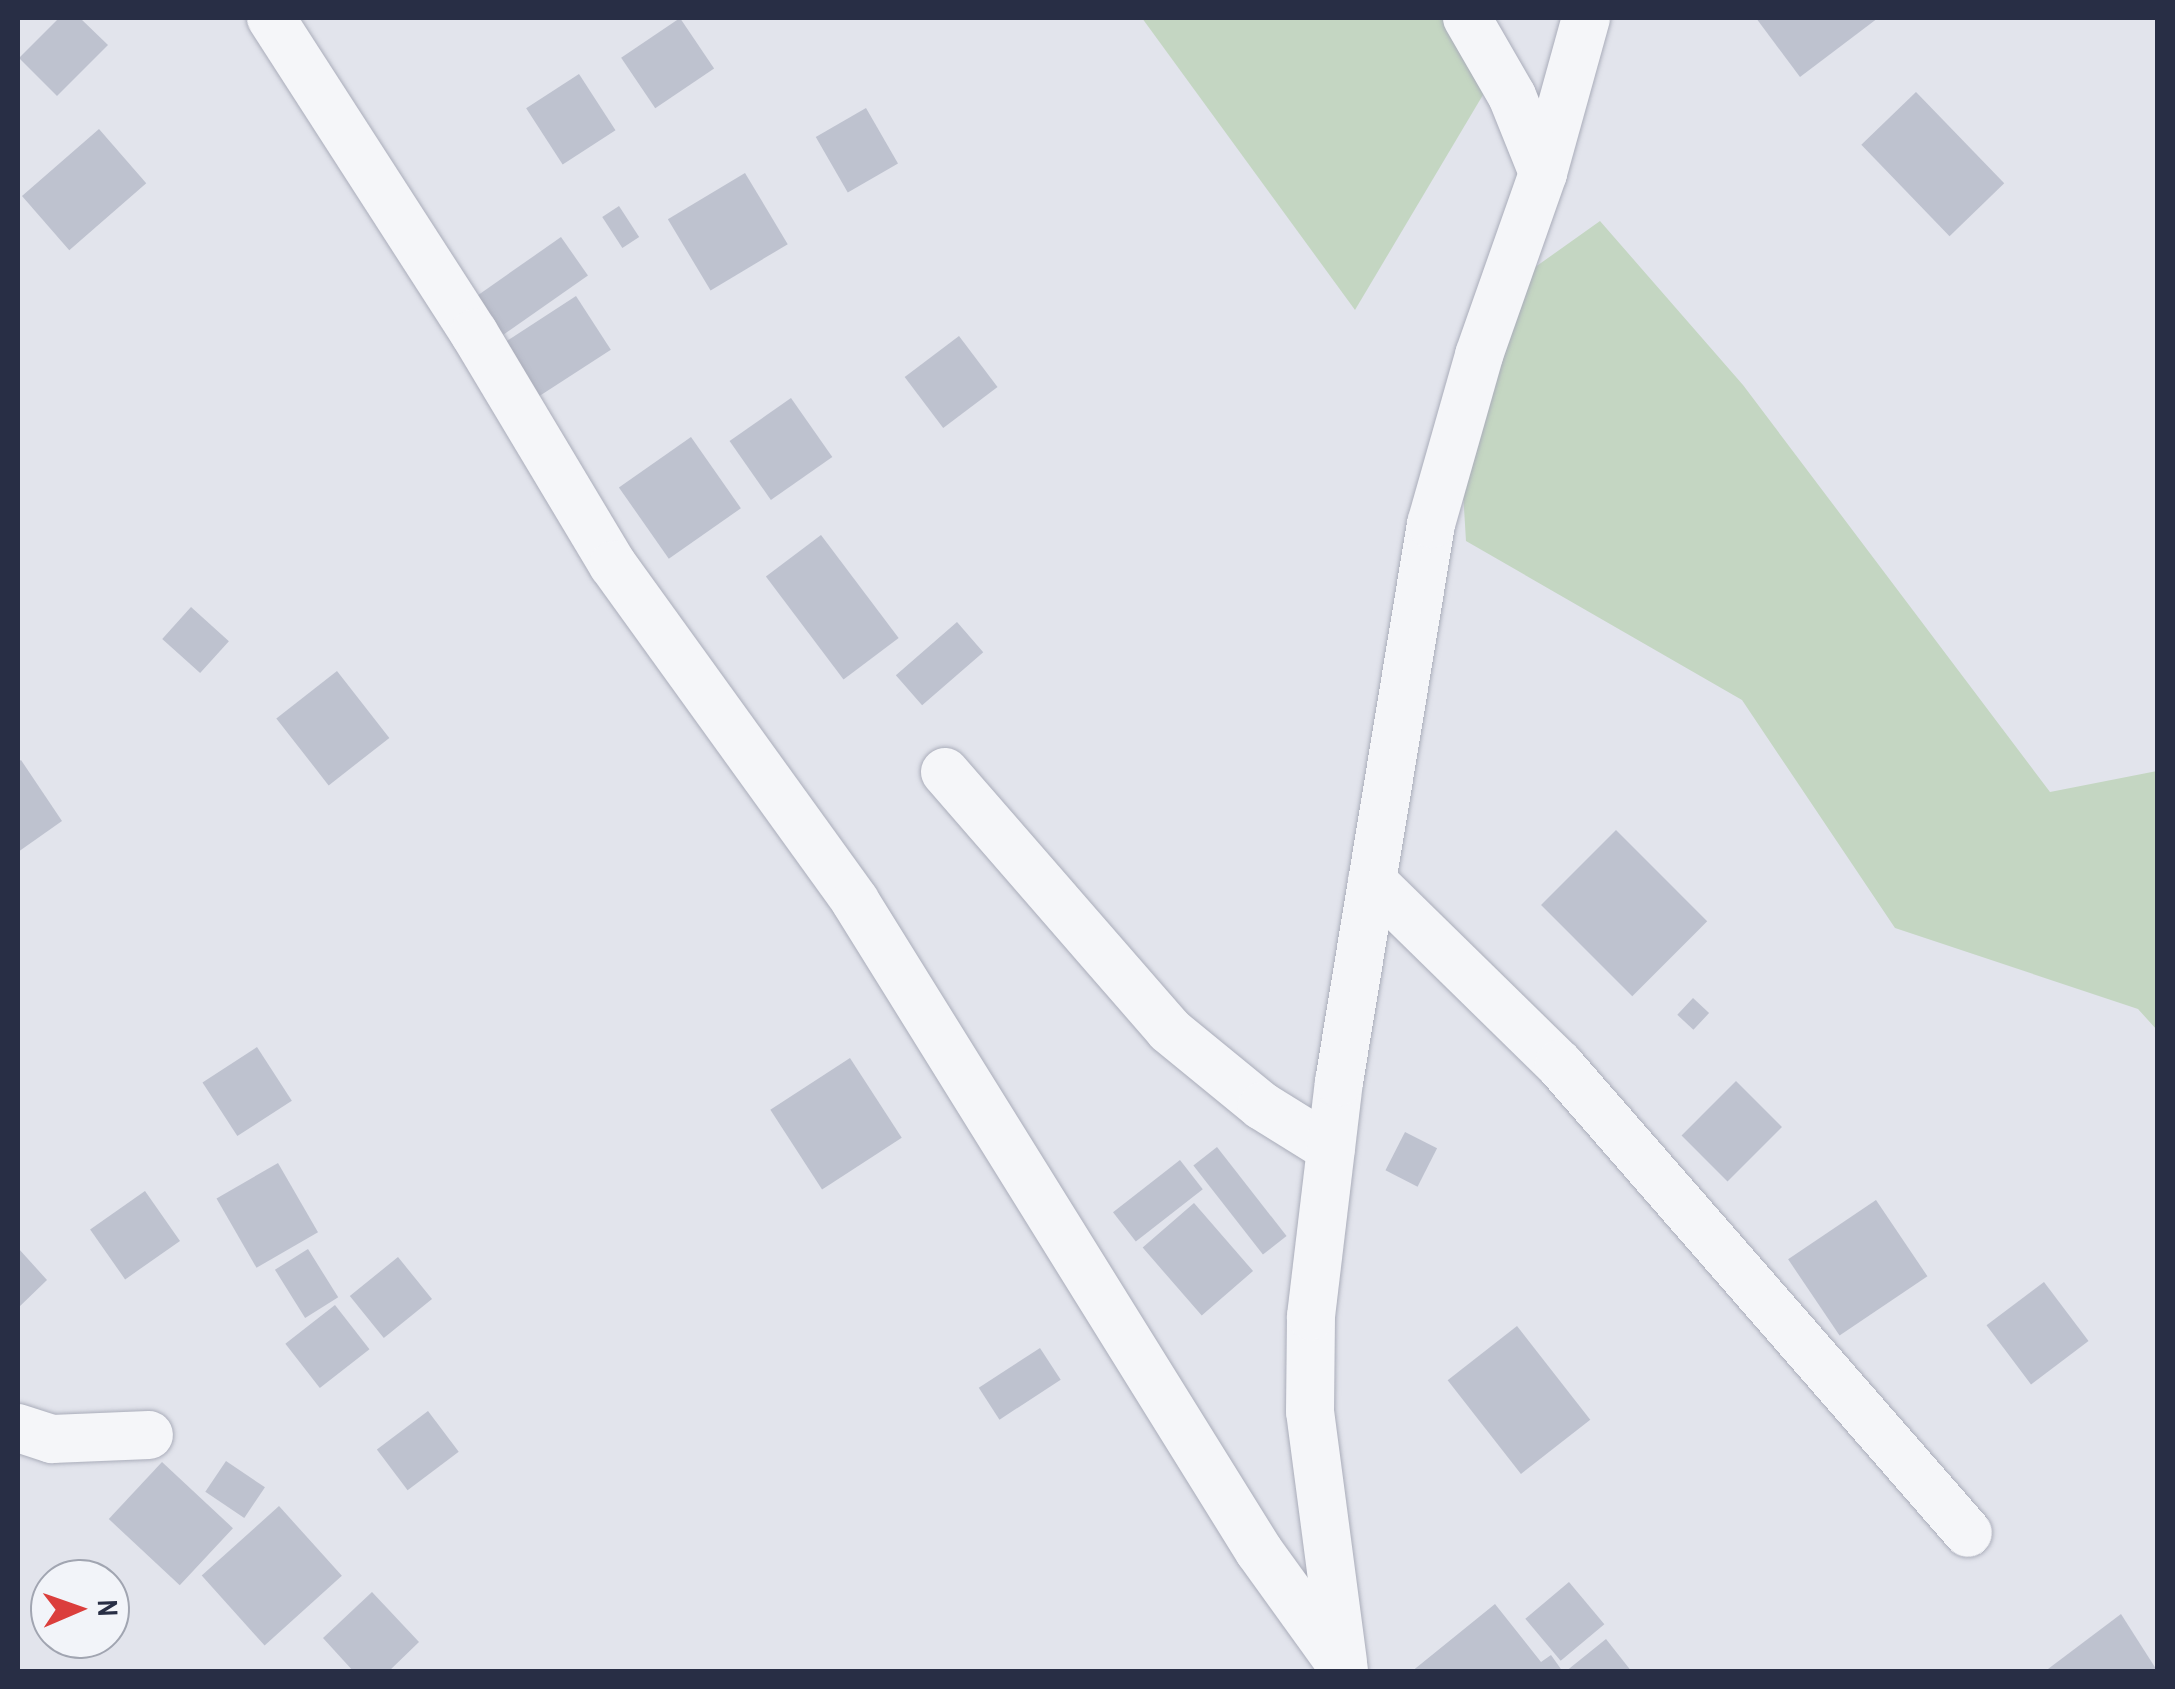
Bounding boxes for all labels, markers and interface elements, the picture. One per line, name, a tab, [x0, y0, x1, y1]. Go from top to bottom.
north arrow	[30, 1559, 130, 1659]
text: N	[89, 1599, 127, 1617]

